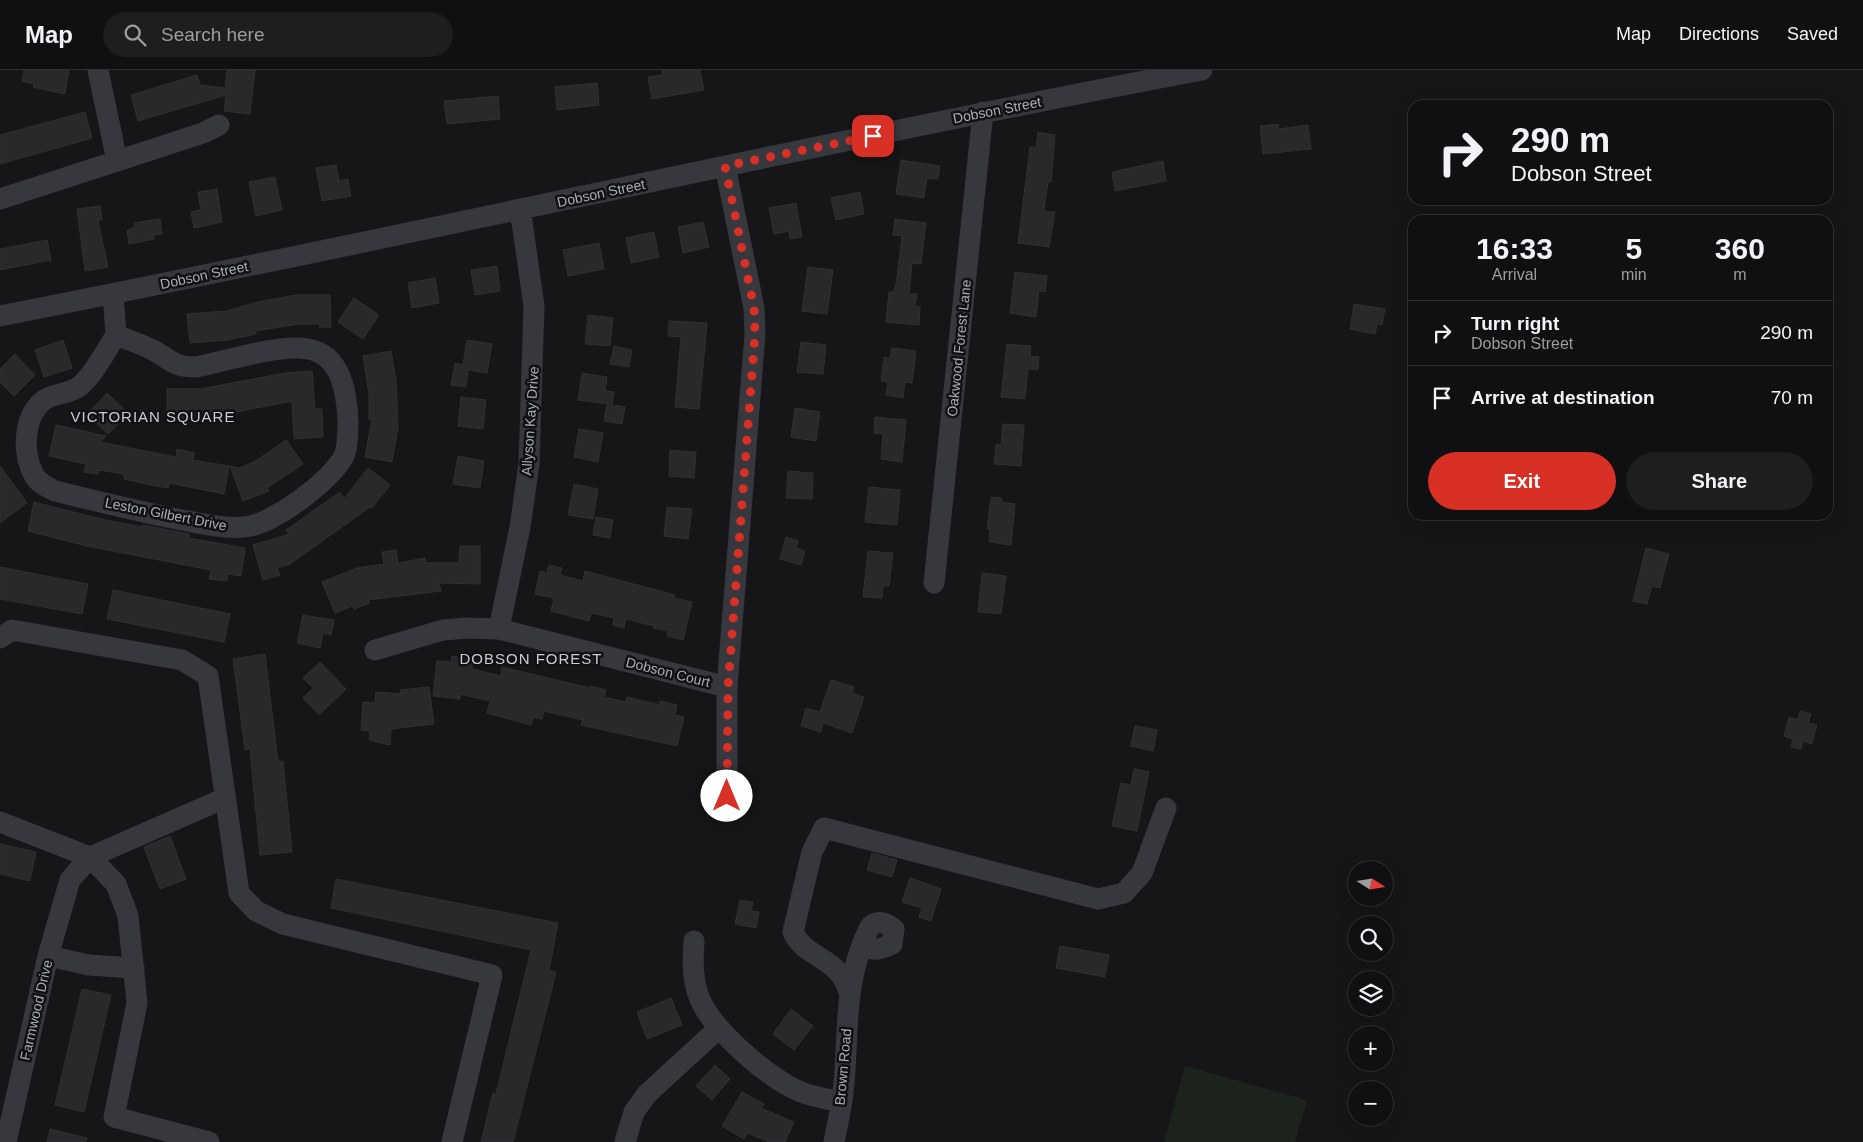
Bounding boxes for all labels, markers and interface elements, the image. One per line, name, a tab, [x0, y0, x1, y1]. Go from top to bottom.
search box	[103, 12, 453, 57]
text: Map	[25, 21, 73, 48]
icon: search	[121, 21, 149, 49]
text: Search here	[161, 24, 265, 45]
text: Map	[1616, 24, 1651, 44]
text: Directions	[1679, 24, 1759, 44]
text: Saved	[1787, 24, 1838, 44]
street label: Dobson Street	[952, 94, 1043, 126]
pin	[852, 115, 894, 157]
icon: right	[1428, 120, 1493, 185]
text: 290 m	[1511, 120, 1610, 159]
icon: arrive	[859, 122, 887, 150]
text: Dobson Street	[1511, 161, 1652, 186]
street label: Dobson Street	[556, 176, 647, 210]
text: 16:33	[1476, 232, 1553, 265]
text: 5	[1625, 232, 1642, 265]
text: 360	[1715, 232, 1765, 265]
street label: Dobson Street	[159, 258, 250, 292]
text: Arrival	[1492, 266, 1537, 283]
text: min	[1621, 266, 1647, 283]
text: m	[1733, 266, 1746, 283]
street label: Oakwood Forest Lane	[944, 278, 974, 417]
text: Turn right	[1471, 313, 1559, 334]
icon: right	[1428, 319, 1456, 347]
text: 290 m	[1760, 322, 1813, 343]
text: Dobson Street	[1471, 335, 1573, 352]
street label: Allyson Kay Drive	[518, 366, 542, 476]
icon: arrive	[1428, 384, 1456, 412]
text: Arrive at destination	[1471, 387, 1655, 408]
text: 70 m	[1771, 387, 1813, 408]
district label: VICTORIAN SQUARE	[71, 408, 235, 425]
button: Exit	[1428, 452, 1616, 510]
button: Share	[1626, 452, 1813, 510]
street label: Leston Gilbert Drive	[104, 494, 228, 534]
district label: DOBSON FOREST	[459, 650, 603, 667]
street label: Dobson Court	[624, 654, 712, 690]
position arrow	[700, 769, 752, 821]
north arrow	[1348, 861, 1392, 906]
map controls	[1348, 861, 1393, 1126]
button: search	[1348, 916, 1393, 961]
street label: Farmwood Drive	[17, 958, 55, 1062]
button: layers	[1348, 971, 1393, 1016]
button: +	[1348, 1026, 1393, 1071]
street label: Brown Road	[832, 1028, 854, 1106]
button: −	[1348, 1081, 1393, 1126]

